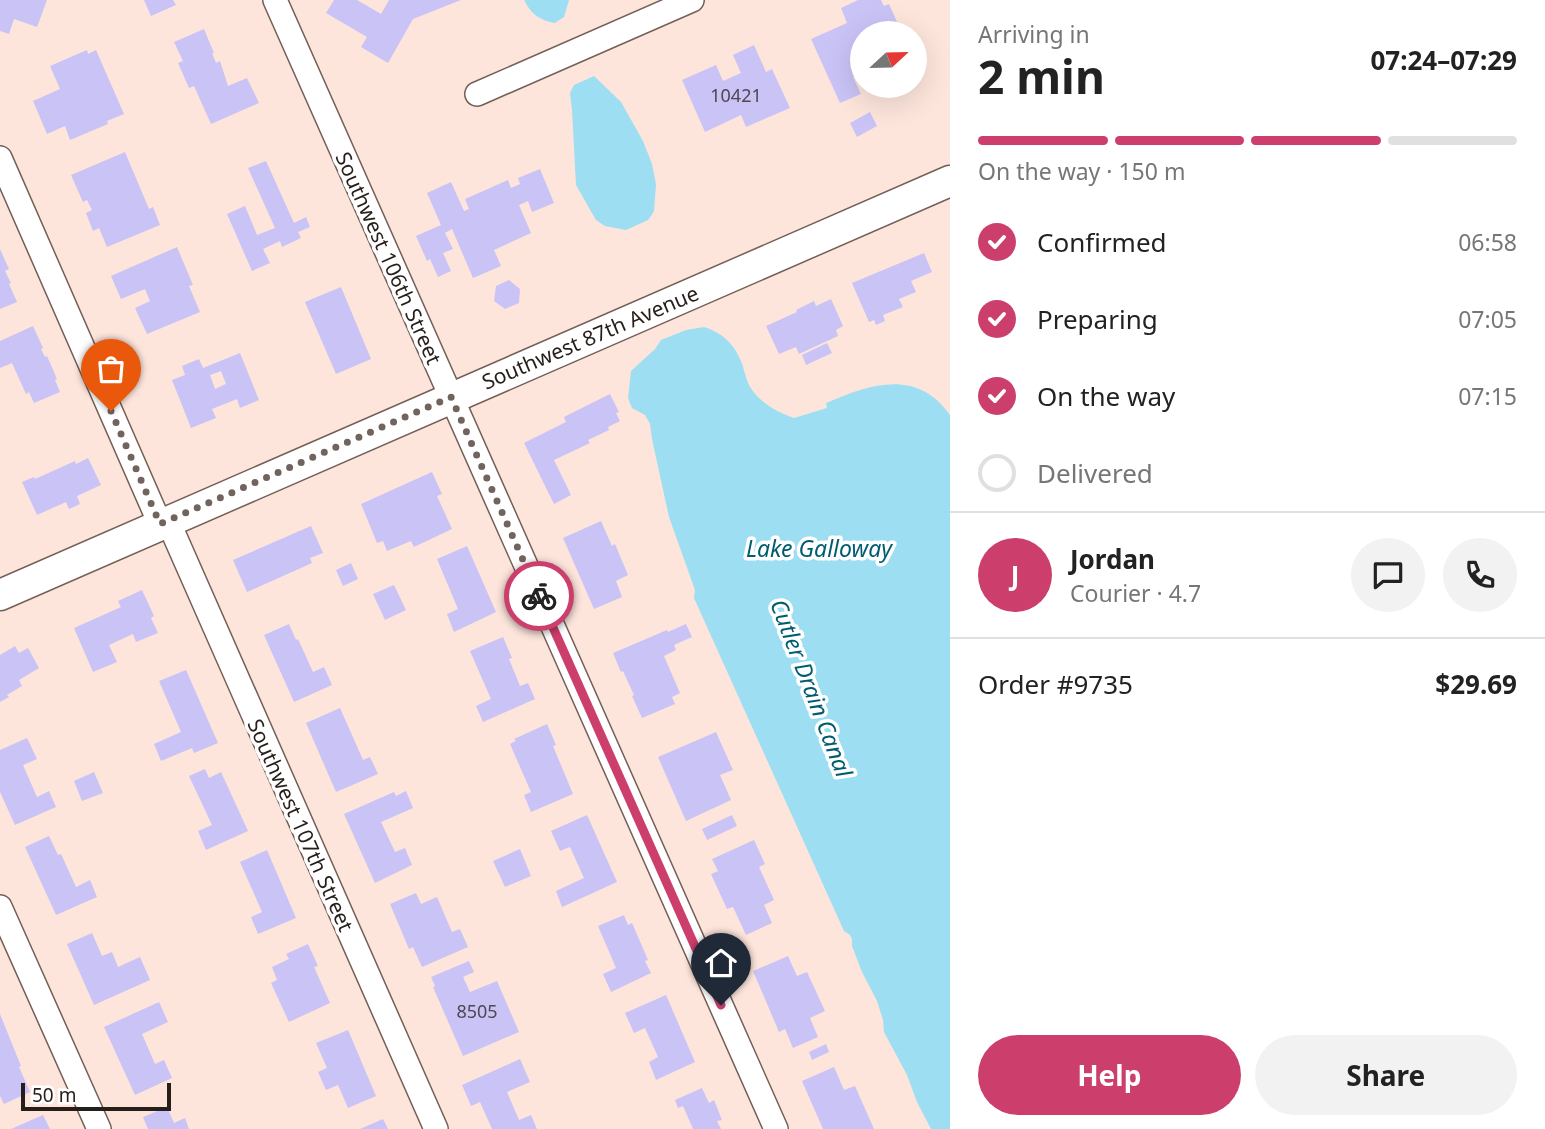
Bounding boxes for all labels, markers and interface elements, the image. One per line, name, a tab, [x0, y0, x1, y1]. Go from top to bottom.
text: Arriving in	[978, 18, 1090, 50]
north arrow	[850, 21, 928, 98]
map controls	[850, 21, 927, 98]
text: 07:24–07:29	[1370, 42, 1517, 78]
text: 2 min	[978, 45, 1105, 107]
house number: 10421	[710, 83, 762, 107]
street label: Southwest 106th Street	[329, 147, 449, 369]
text: On the way · 150 m	[978, 155, 1185, 187]
icon: check	[978, 223, 1016, 261]
text: Confirmed	[1037, 224, 1167, 260]
text: 06:58	[1458, 226, 1517, 258]
street label: Southwest 87th Avenue	[477, 279, 703, 395]
icon: check	[978, 300, 1016, 338]
text: Preparing	[1037, 301, 1158, 337]
text: 07:05	[1458, 303, 1517, 335]
pin	[81, 339, 141, 411]
icon: bag	[92, 350, 130, 388]
icon: check	[978, 377, 1016, 415]
text: On the way	[1037, 378, 1175, 414]
text: 07:15	[1458, 380, 1517, 412]
text: Delivered	[1037, 455, 1153, 491]
water label: Lake Galloway	[746, 532, 893, 564]
button: chat	[1351, 538, 1425, 612]
button: phone	[1443, 538, 1517, 612]
text: Jordan	[1070, 541, 1155, 577]
text: J	[1011, 557, 1019, 593]
courier	[504, 561, 574, 631]
icon: bike	[520, 577, 558, 615]
text: Courier · 4.7	[1070, 577, 1201, 609]
water label: Cutler Drain Canal	[763, 594, 861, 783]
text: Order #9735	[978, 666, 1133, 702]
text: $29.69	[1435, 666, 1517, 702]
street label: Southwest 107th Street	[241, 714, 361, 936]
pin	[691, 933, 751, 1005]
icon: home	[702, 944, 740, 982]
house number: 8505	[456, 999, 498, 1023]
button: Help	[978, 1035, 1241, 1115]
button: Share	[1255, 1035, 1517, 1115]
scale bar	[21, 1080, 172, 1112]
text: 50 m	[32, 1082, 76, 1108]

